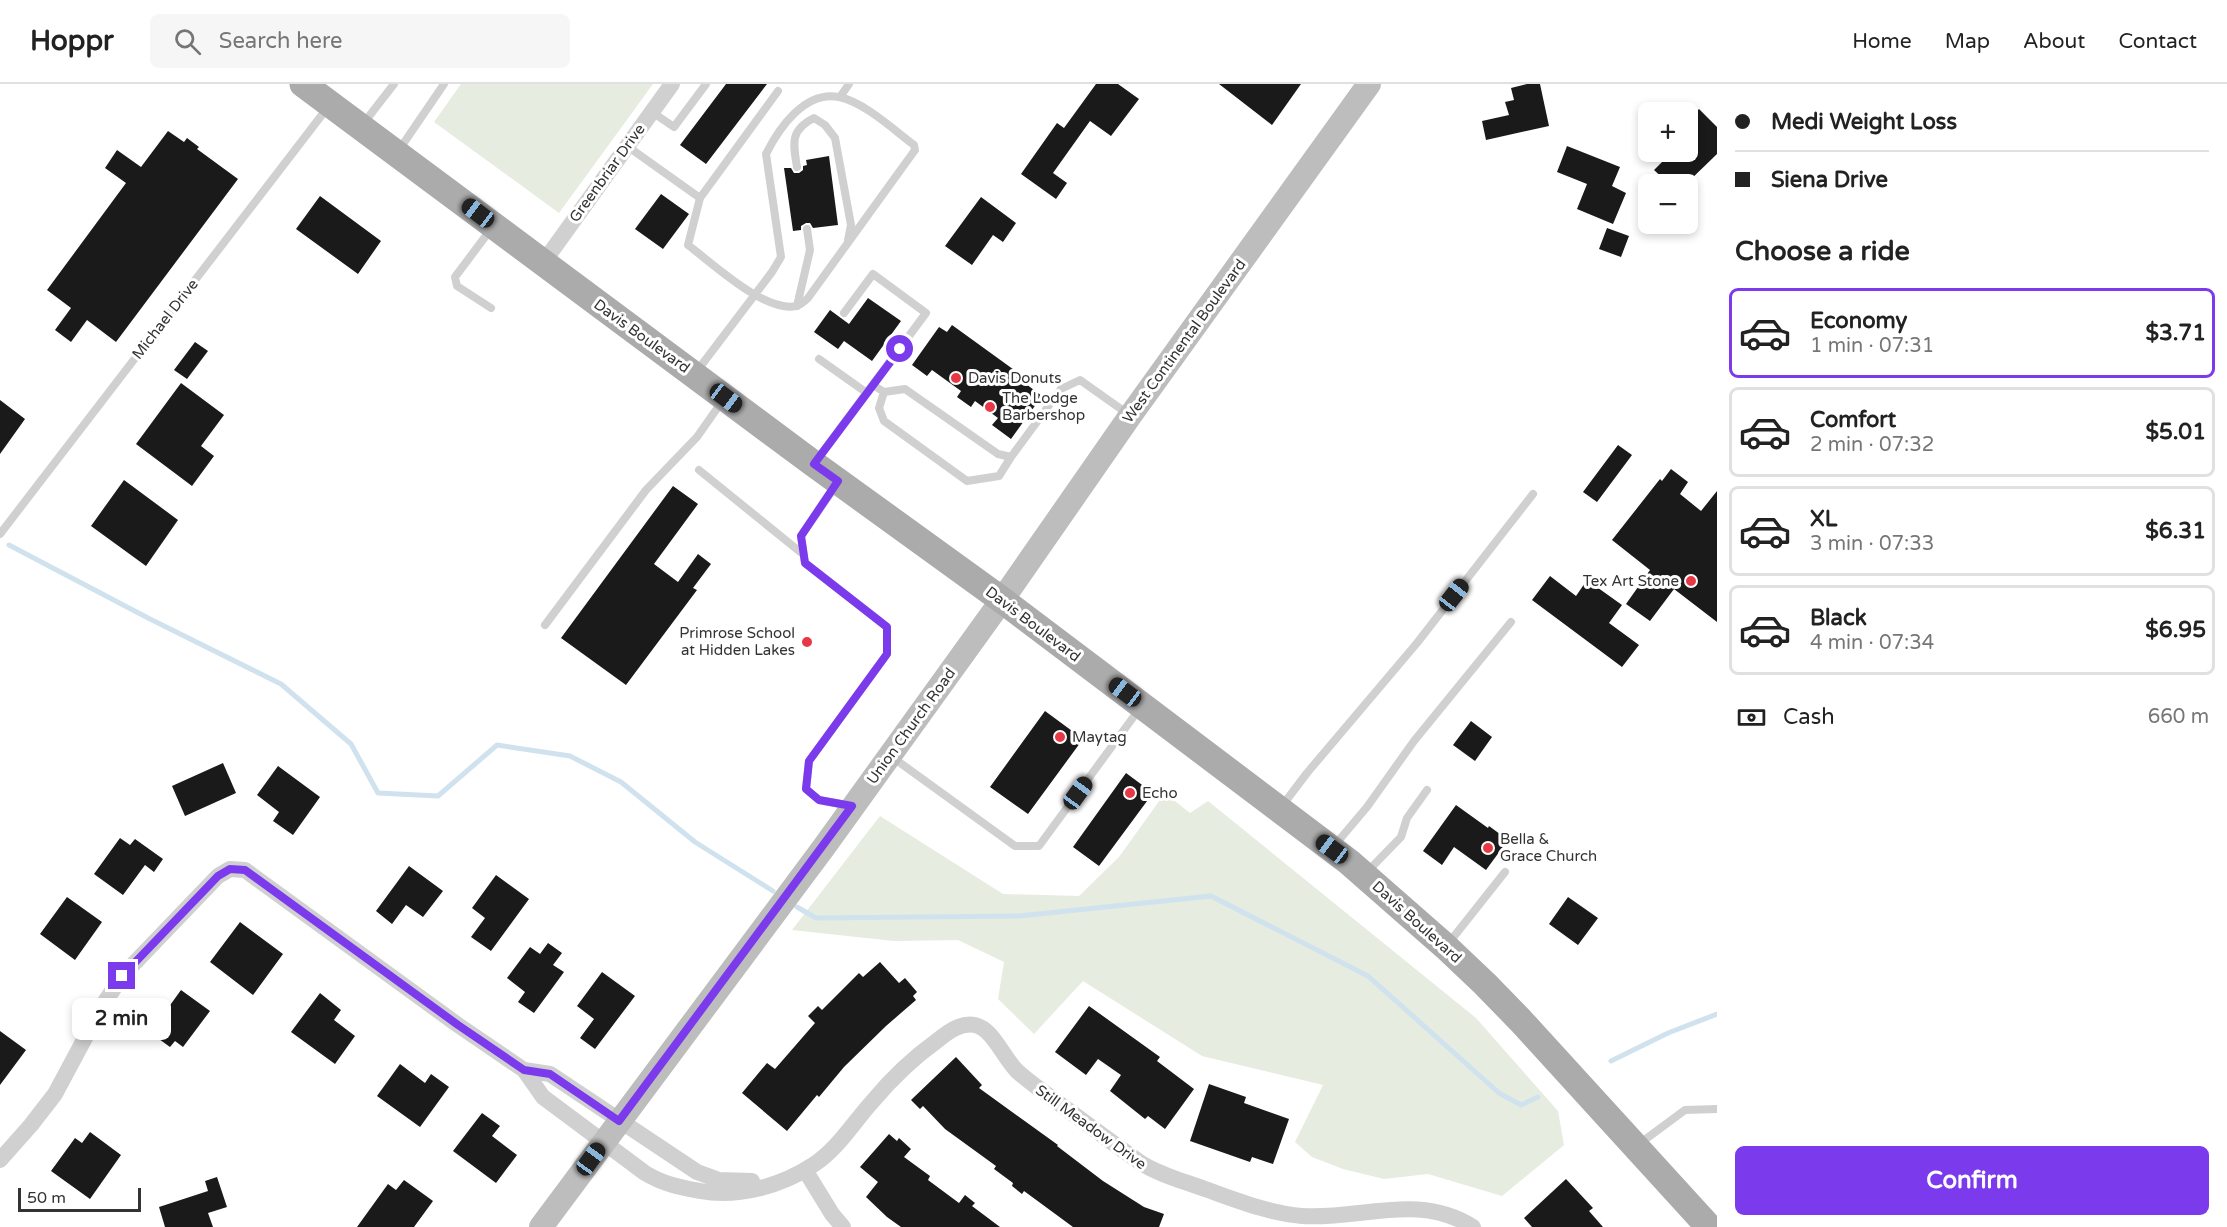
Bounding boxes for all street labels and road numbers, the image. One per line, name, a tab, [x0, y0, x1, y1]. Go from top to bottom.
street label: Greenbriar Drive	[565, 120, 649, 226]
street label: West Continental Boulevard	[1119, 256, 1249, 426]
street label: Michael Drive	[128, 275, 202, 363]
street label: Davis Boulevard	[591, 295, 693, 377]
street label: Davis Boulevard	[982, 582, 1084, 666]
street label: Union Church Road	[863, 664, 959, 788]
street label: Davis Boulevard	[1369, 877, 1465, 967]
street label: Still Meadow Drive	[1032, 1081, 1150, 1173]

